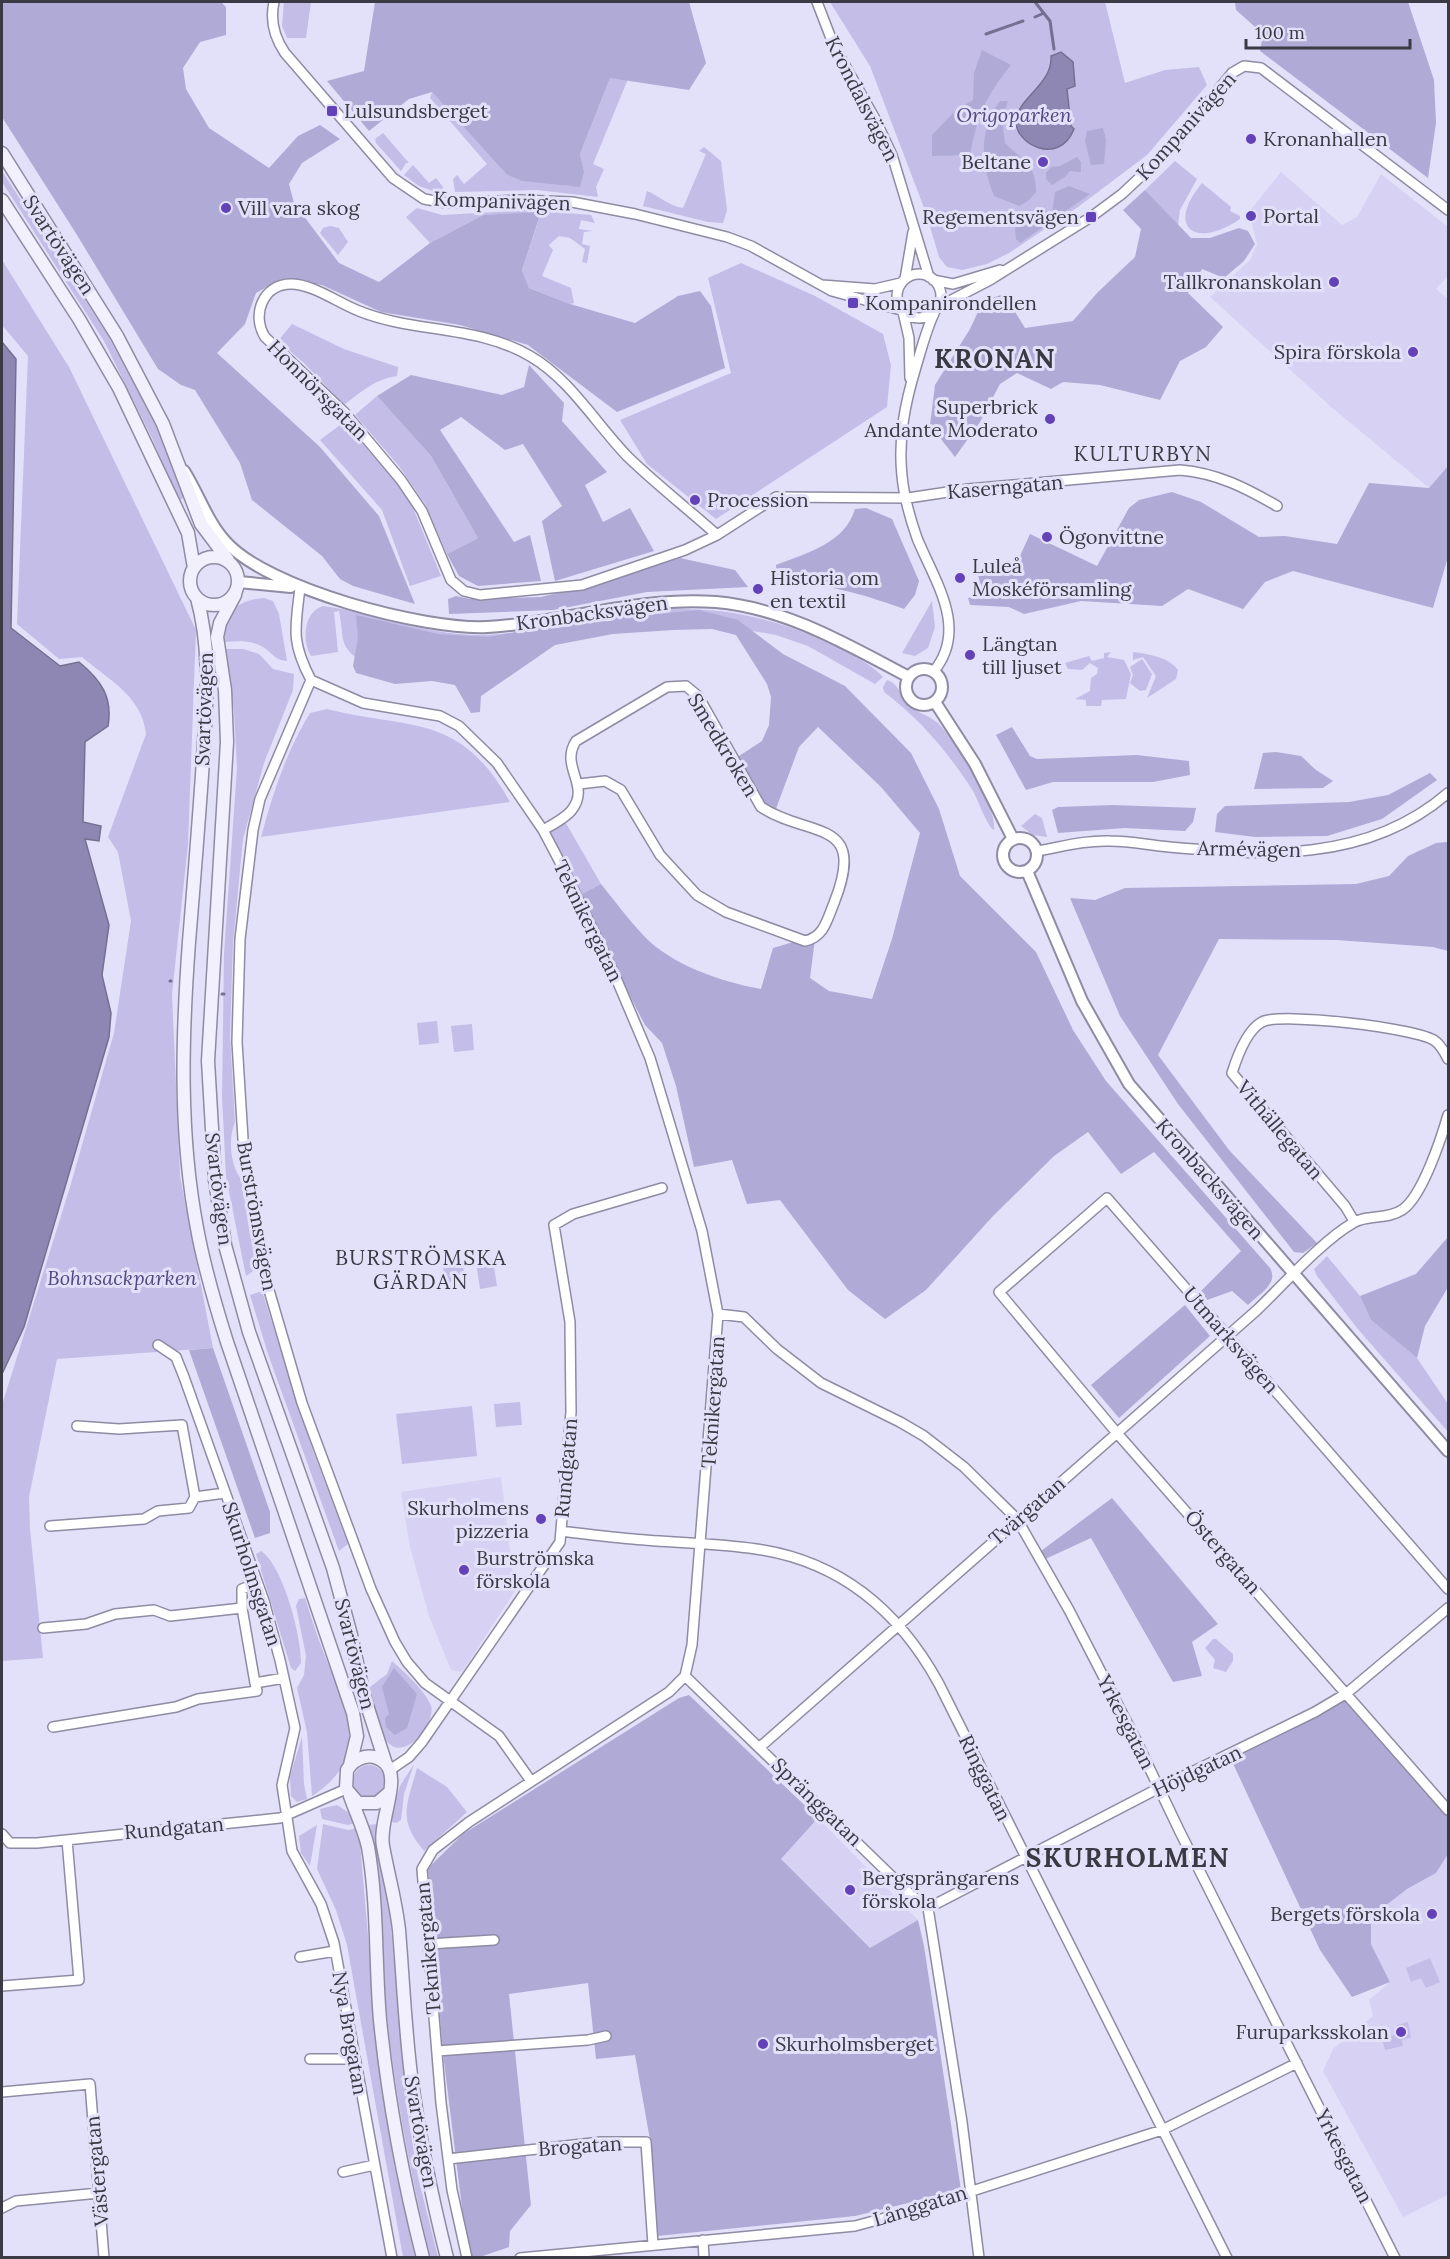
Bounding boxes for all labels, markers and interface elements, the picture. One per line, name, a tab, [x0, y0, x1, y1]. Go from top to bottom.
scale bar	[1246, 12, 1410, 50]
text: 100 m	[1255, 21, 1305, 44]
street label: Krondalsvägen	[820, 32, 905, 166]
street label: Kompanivägen	[1130, 66, 1241, 185]
place label: Lulsundsberget	[344, 98, 488, 123]
park label: Origoparken	[956, 102, 1073, 127]
marker: Lulsundsberget	[325, 104, 339, 118]
place label: Kronanhallen	[1263, 126, 1388, 151]
marker: Kronanhallen	[1244, 132, 1258, 146]
place label: Beltane	[961, 149, 1031, 174]
marker: Beltane	[1036, 155, 1050, 169]
street label: Kompanivägen	[433, 186, 571, 215]
street label: Svartövägen	[18, 190, 101, 299]
place label: Vill vara skog	[237, 195, 360, 220]
marker: Vill vara skog	[219, 201, 233, 215]
place label: Portal	[1263, 203, 1319, 228]
place label: Regementsvägen	[922, 204, 1079, 229]
marker: Portal	[1244, 209, 1258, 223]
marker: Regementsvägen	[1084, 210, 1098, 224]
place label: Tallkronanskolan	[1163, 269, 1322, 294]
marker: Tallkronanskolan	[1327, 275, 1341, 289]
place label: Kompanirondellen	[865, 290, 1037, 315]
marker: Kompanirondellen	[846, 296, 860, 310]
street label: Honnörsgatan	[263, 334, 374, 445]
place label: Spira förskola	[1274, 339, 1401, 364]
district label: KRONAN	[934, 342, 1056, 375]
marker: Spira förskola	[1406, 345, 1420, 359]
place label: Superbrick Andante Moderato	[863, 394, 1038, 442]
marker: Superbrick Andante Moderato	[1043, 412, 1057, 426]
district label: KULTURBYN	[1074, 440, 1212, 467]
street label: Kaserngatan	[946, 469, 1064, 504]
place label: Procession	[707, 487, 809, 512]
marker: Procession	[688, 493, 702, 507]
place label: Ögonvittne	[1059, 524, 1164, 549]
marker: Ögonvittne	[1040, 530, 1054, 544]
place label: Luleå Moskéförsamling	[972, 553, 1132, 601]
place label: Historia om en textil	[770, 565, 879, 613]
marker: Luleå Moskéförsamling	[953, 571, 967, 585]
marker: Historia om en textil	[751, 582, 765, 596]
street label: Kronbacksvägen	[515, 589, 669, 636]
place label: Längtan till ljuset	[982, 631, 1062, 679]
marker: Längtan till ljuset	[963, 648, 977, 662]
street label: Svartövägen	[189, 652, 218, 766]
street label: Smedkroken	[683, 688, 764, 801]
street label: Armévägen	[1196, 835, 1301, 862]
street label: Teknikergatan	[548, 856, 629, 986]
street label: Vithällegatan	[1231, 1074, 1329, 1184]
street label: Kronbacksvägen	[1151, 1113, 1270, 1245]
street label: Svartövägen	[200, 1131, 239, 1247]
street label: Burströmsvägen	[232, 1139, 283, 1293]
district label: BURSTRÖMSKA GÄRDAN	[335, 1244, 507, 1295]
park label: Bohnsackparken	[47, 1265, 197, 1290]
street label: Utmarksvägen	[1178, 1281, 1285, 1398]
street label: Teknikergatan	[695, 1335, 730, 1469]
street label: Rundgatan	[549, 1417, 582, 1519]
street label: Tvärgatan	[983, 1471, 1070, 1551]
place label: Skurholmens pizzeria	[407, 1495, 529, 1543]
street label: Skurholmsgatan	[217, 1499, 288, 1649]
street label: Östergatan	[1180, 1504, 1267, 1599]
marker: Skurholmens pizzeria	[534, 1512, 548, 1526]
place label: Burströmska förskola	[476, 1545, 594, 1593]
marker: Burströmska förskola	[457, 1563, 471, 1577]
street label: Svartövägen	[330, 1596, 381, 1712]
street label: Yrkesgatan	[1092, 1670, 1161, 1773]
street label: Ringgatan	[954, 1731, 1017, 1825]
street label: Höjdgatan	[1148, 1739, 1245, 1802]
street label: Spränggatan	[767, 1752, 868, 1851]
street label: Rundgatan	[123, 1811, 225, 1844]
district label: SKURHOLMEN	[1026, 1841, 1230, 1874]
place label: Bergsprängarens förskola	[862, 1865, 1019, 1913]
street label: Teknikergatan	[409, 1881, 446, 2015]
marker: Bergsprängarens förskola	[843, 1883, 857, 1897]
place label: Bergets förskola	[1270, 1901, 1420, 1926]
marker: Bergets förskola	[1425, 1907, 1439, 1921]
street label: Nya Brogatan	[327, 1969, 374, 2097]
place label: Furuparksskolan	[1235, 2019, 1389, 2044]
marker: Furuparksskolan	[1394, 2025, 1408, 2039]
place label: Skurholmsberget	[775, 2031, 935, 2056]
marker: Skurholmsberget	[756, 2037, 770, 2051]
street label: Svartövägen	[399, 2074, 444, 2190]
street label: Yrkesgatan	[1310, 2104, 1379, 2207]
street label: Västergatan	[79, 2115, 114, 2228]
street label: Brogatan	[537, 2130, 623, 2161]
street label: Långgatan	[870, 2179, 970, 2232]

